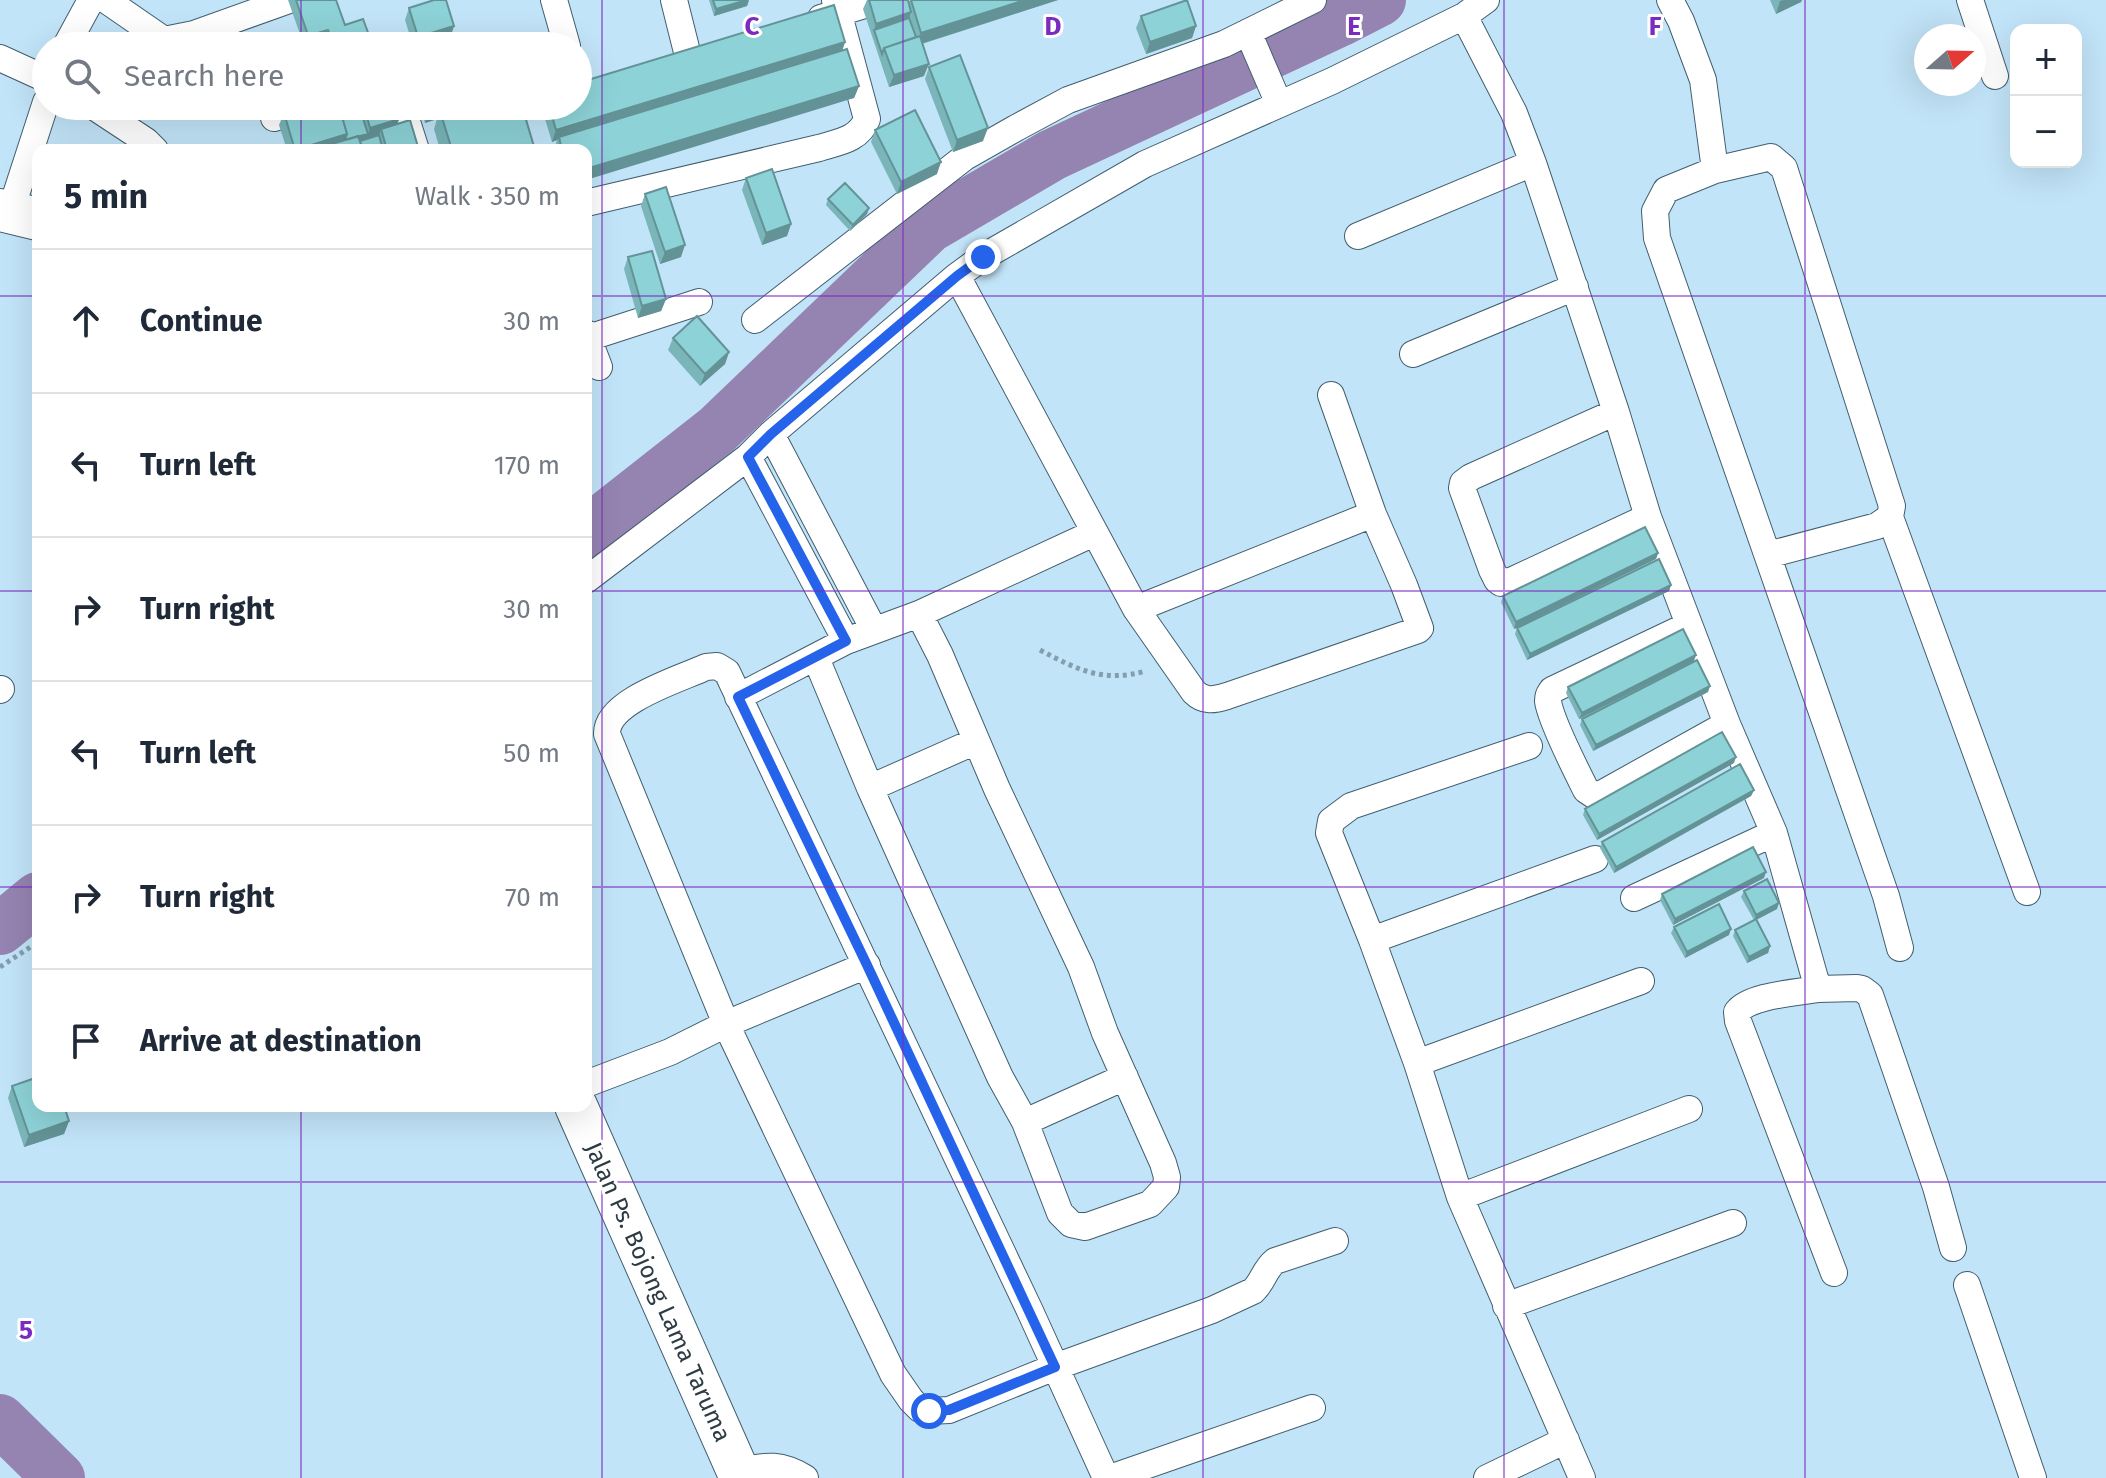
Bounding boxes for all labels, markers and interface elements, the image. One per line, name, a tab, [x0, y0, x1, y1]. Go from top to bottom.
text: C	[745, 11, 760, 42]
text: D	[1045, 11, 1062, 42]
text: E	[1347, 11, 1361, 42]
text: F	[1649, 11, 1662, 42]
north arrow	[1914, 24, 1986, 96]
map controls	[2010, 24, 2082, 168]
button: +	[2010, 24, 2082, 96]
search box	[32, 32, 592, 120]
icon: search	[60, 54, 104, 98]
text: Search here	[124, 58, 284, 94]
button: −	[2010, 96, 2082, 168]
text: 5 min	[64, 176, 148, 217]
text: Walk · 350 m	[415, 181, 560, 212]
route end	[965, 239, 1001, 275]
icon: ahead	[64, 299, 108, 343]
text: Continue	[140, 303, 263, 339]
text: 30 m	[503, 306, 560, 337]
icon: left	[64, 443, 108, 487]
text: Turn left	[140, 447, 256, 483]
text: 170 m	[494, 450, 560, 481]
icon: right	[64, 587, 108, 631]
text: Turn right	[140, 591, 275, 627]
text: 30 m	[503, 594, 560, 625]
icon: left	[64, 731, 108, 775]
text: Turn left	[140, 735, 256, 771]
text: 50 m	[503, 738, 560, 769]
icon: right	[64, 875, 108, 919]
text: Turn right	[140, 879, 275, 915]
text: 70 m	[505, 882, 560, 913]
icon: arrive	[64, 1019, 108, 1063]
text: Arrive at destination	[140, 1023, 422, 1059]
street label: Jalan Ps. Bojong Lama Taruma	[579, 1138, 737, 1446]
text: 5	[19, 1315, 33, 1346]
route start	[911, 1393, 947, 1429]

